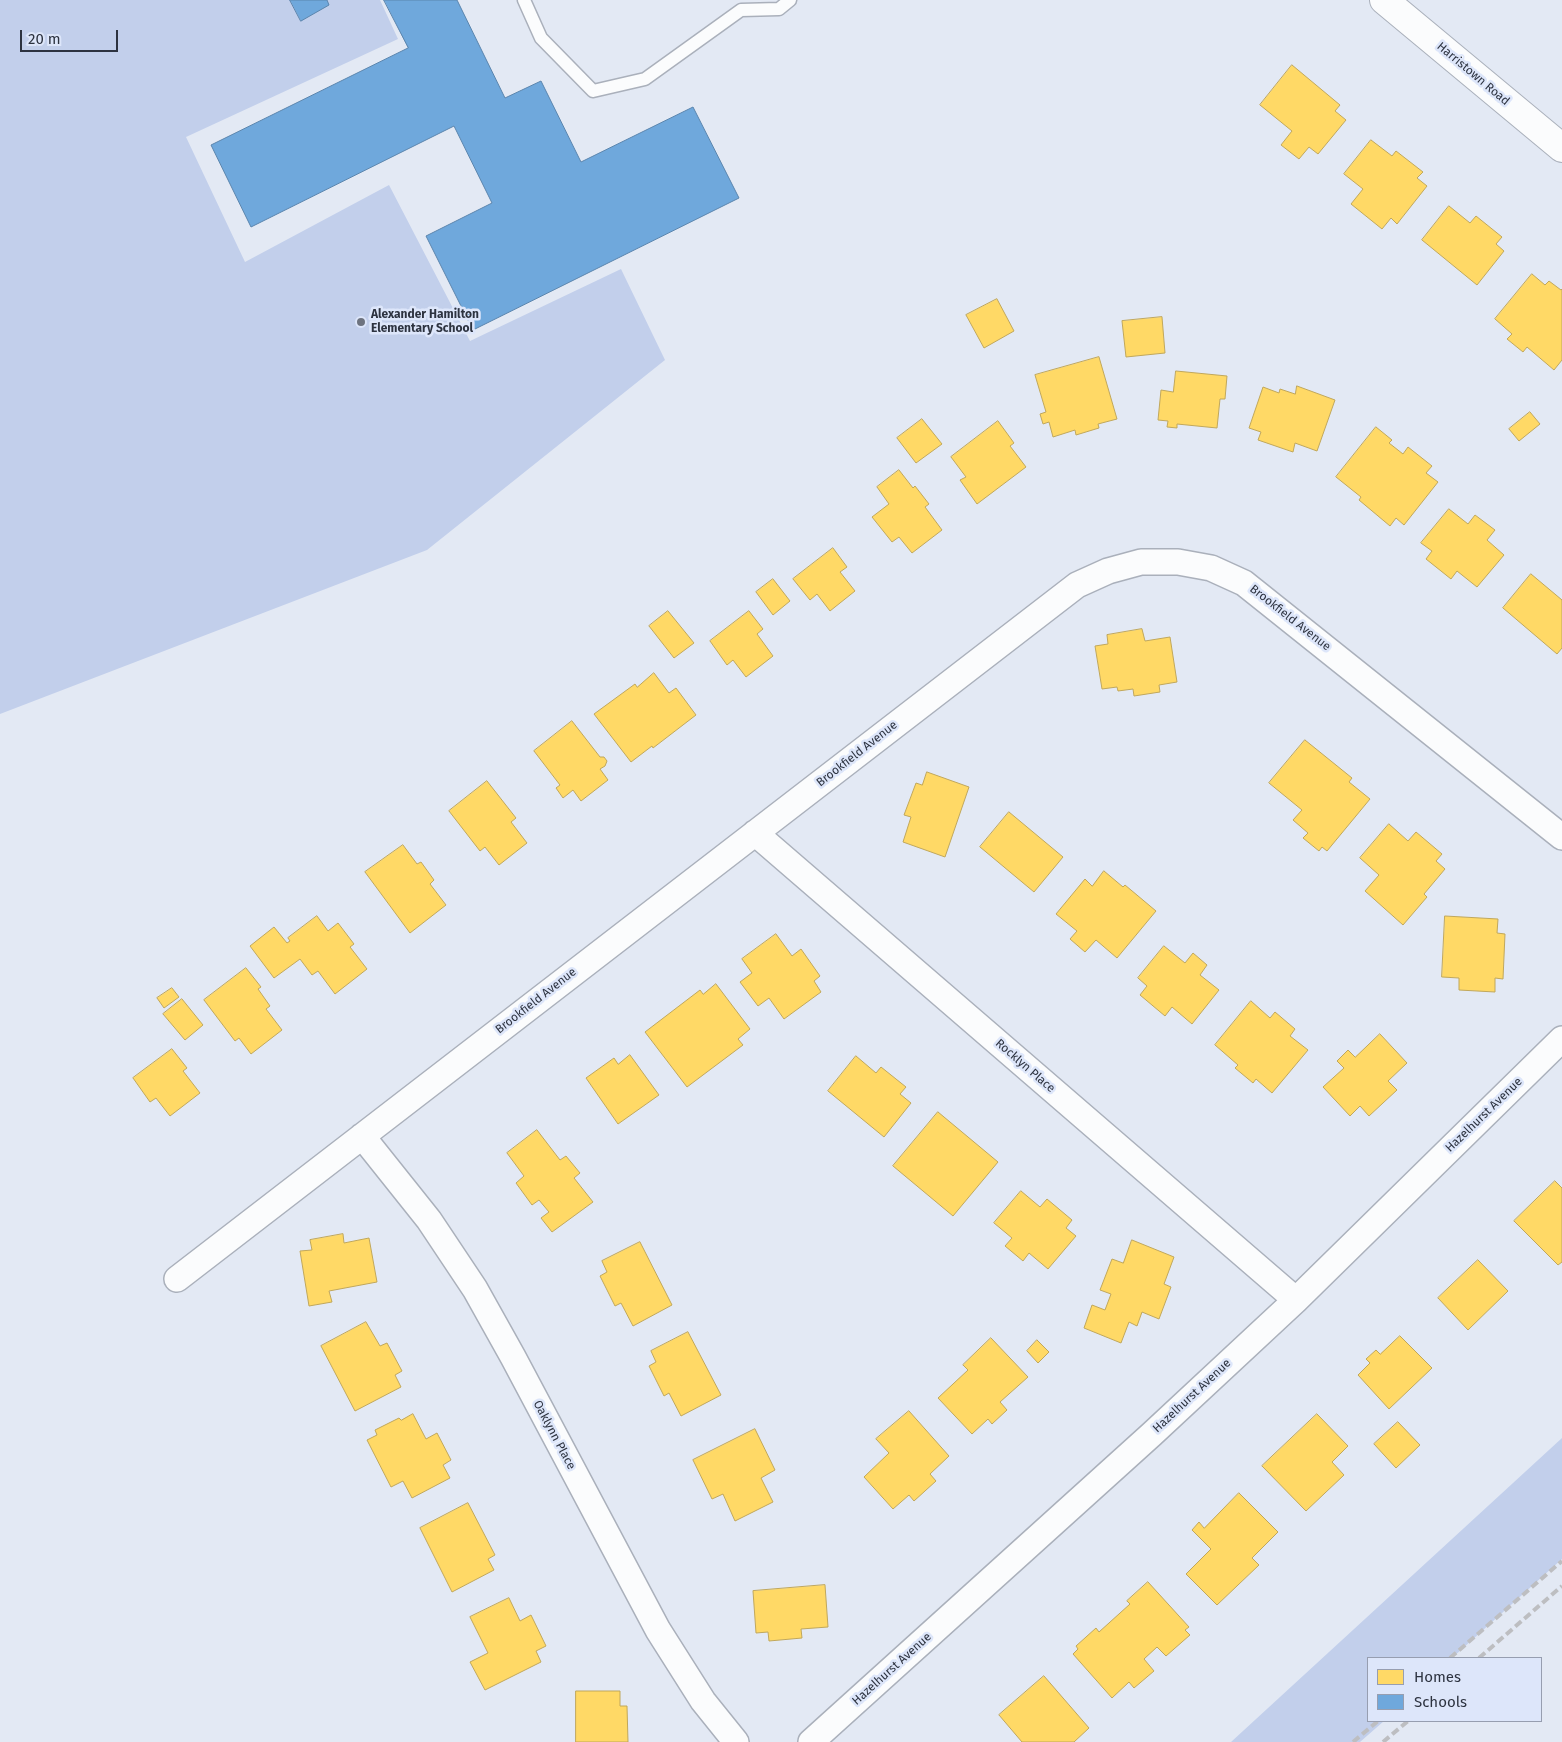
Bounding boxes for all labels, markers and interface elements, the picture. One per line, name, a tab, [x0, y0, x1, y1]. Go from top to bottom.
scale bar	[22, 20, 120, 52]
text: 20 m	[28, 30, 61, 48]
street label: Harristown Road	[1434, 39, 1512, 109]
place label: Alexander Hamilton Elementary School	[371, 308, 479, 336]
marker: Alexander Hamilton Elementary School	[355, 316, 367, 328]
street label: Brookfield Avenue	[1247, 582, 1333, 654]
street label: Brookfield Avenue	[814, 718, 900, 790]
street label: Brookfield Avenue	[493, 965, 579, 1037]
street label: Rocklyn Place	[992, 1036, 1058, 1096]
street label: Hazelhurst Avenue	[1443, 1075, 1525, 1155]
street label: Hazelhurst Avenue	[1150, 1356, 1234, 1436]
street label: Oaklynn Place	[530, 1398, 578, 1472]
street label: Hazelhurst Avenue	[850, 1630, 934, 1708]
legend	[1367, 1657, 1542, 1722]
text: Homes	[1414, 1668, 1461, 1686]
text: Schools	[1414, 1693, 1467, 1711]

